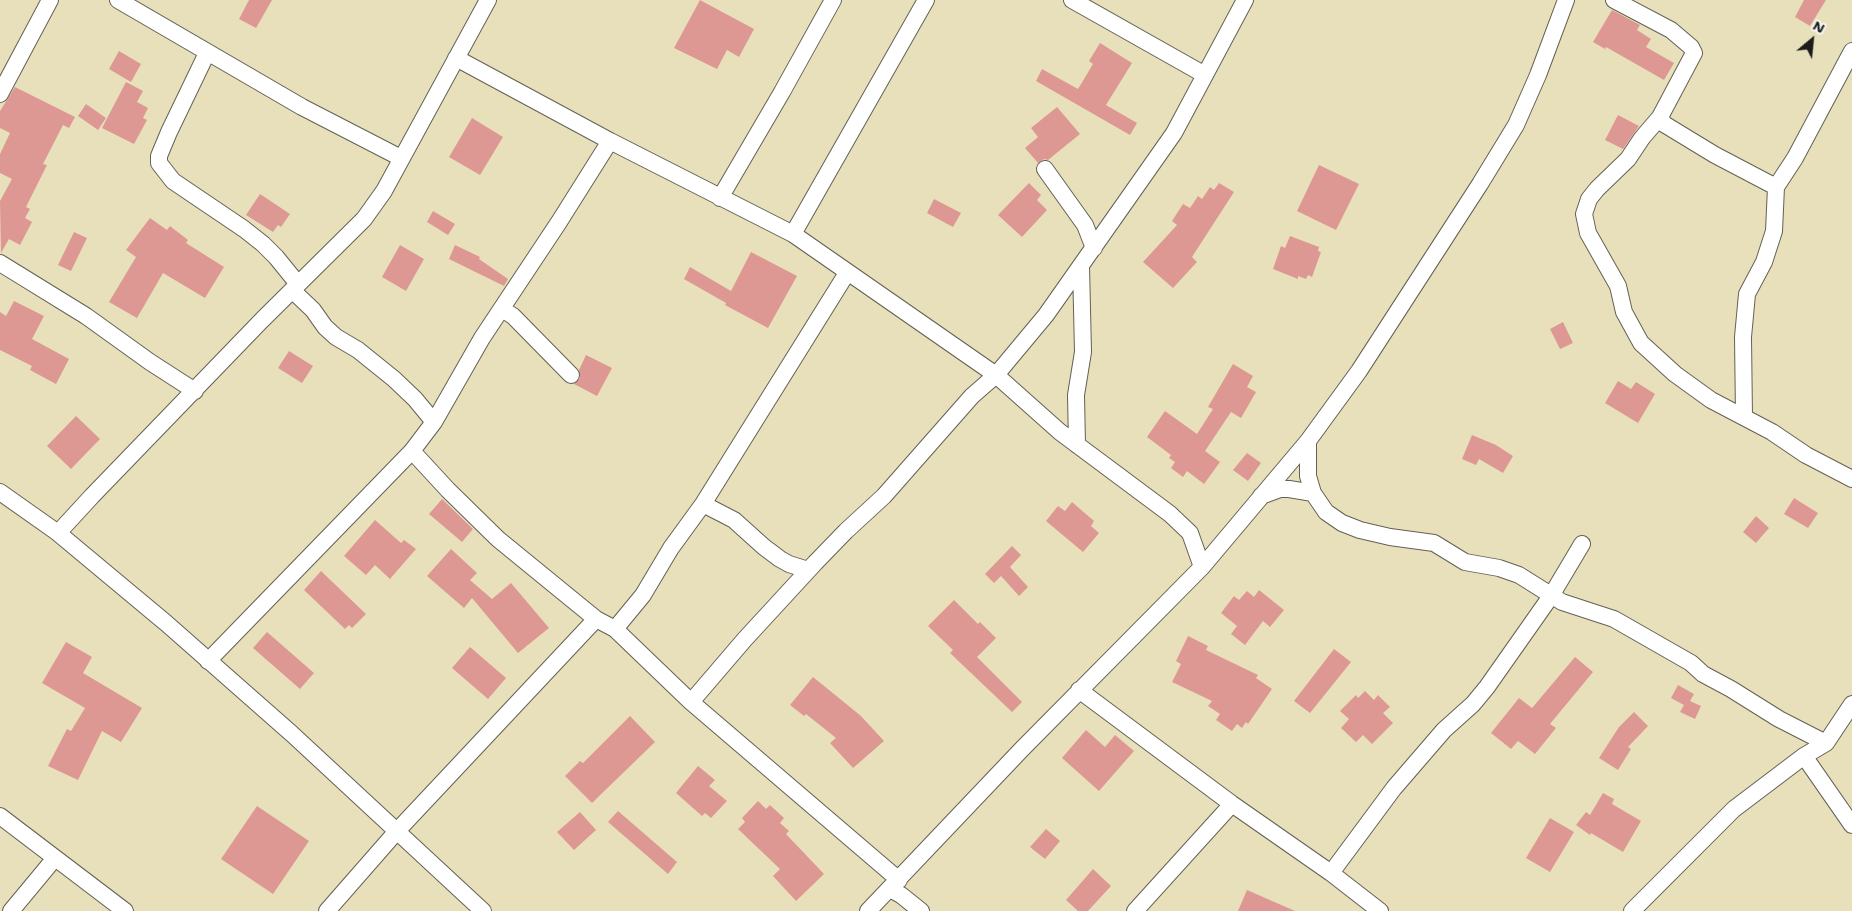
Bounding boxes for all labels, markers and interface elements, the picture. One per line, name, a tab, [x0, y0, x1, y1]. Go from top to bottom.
north arrow	[1787, 15, 1837, 65]
text: N	[1810, 16, 1828, 37]

